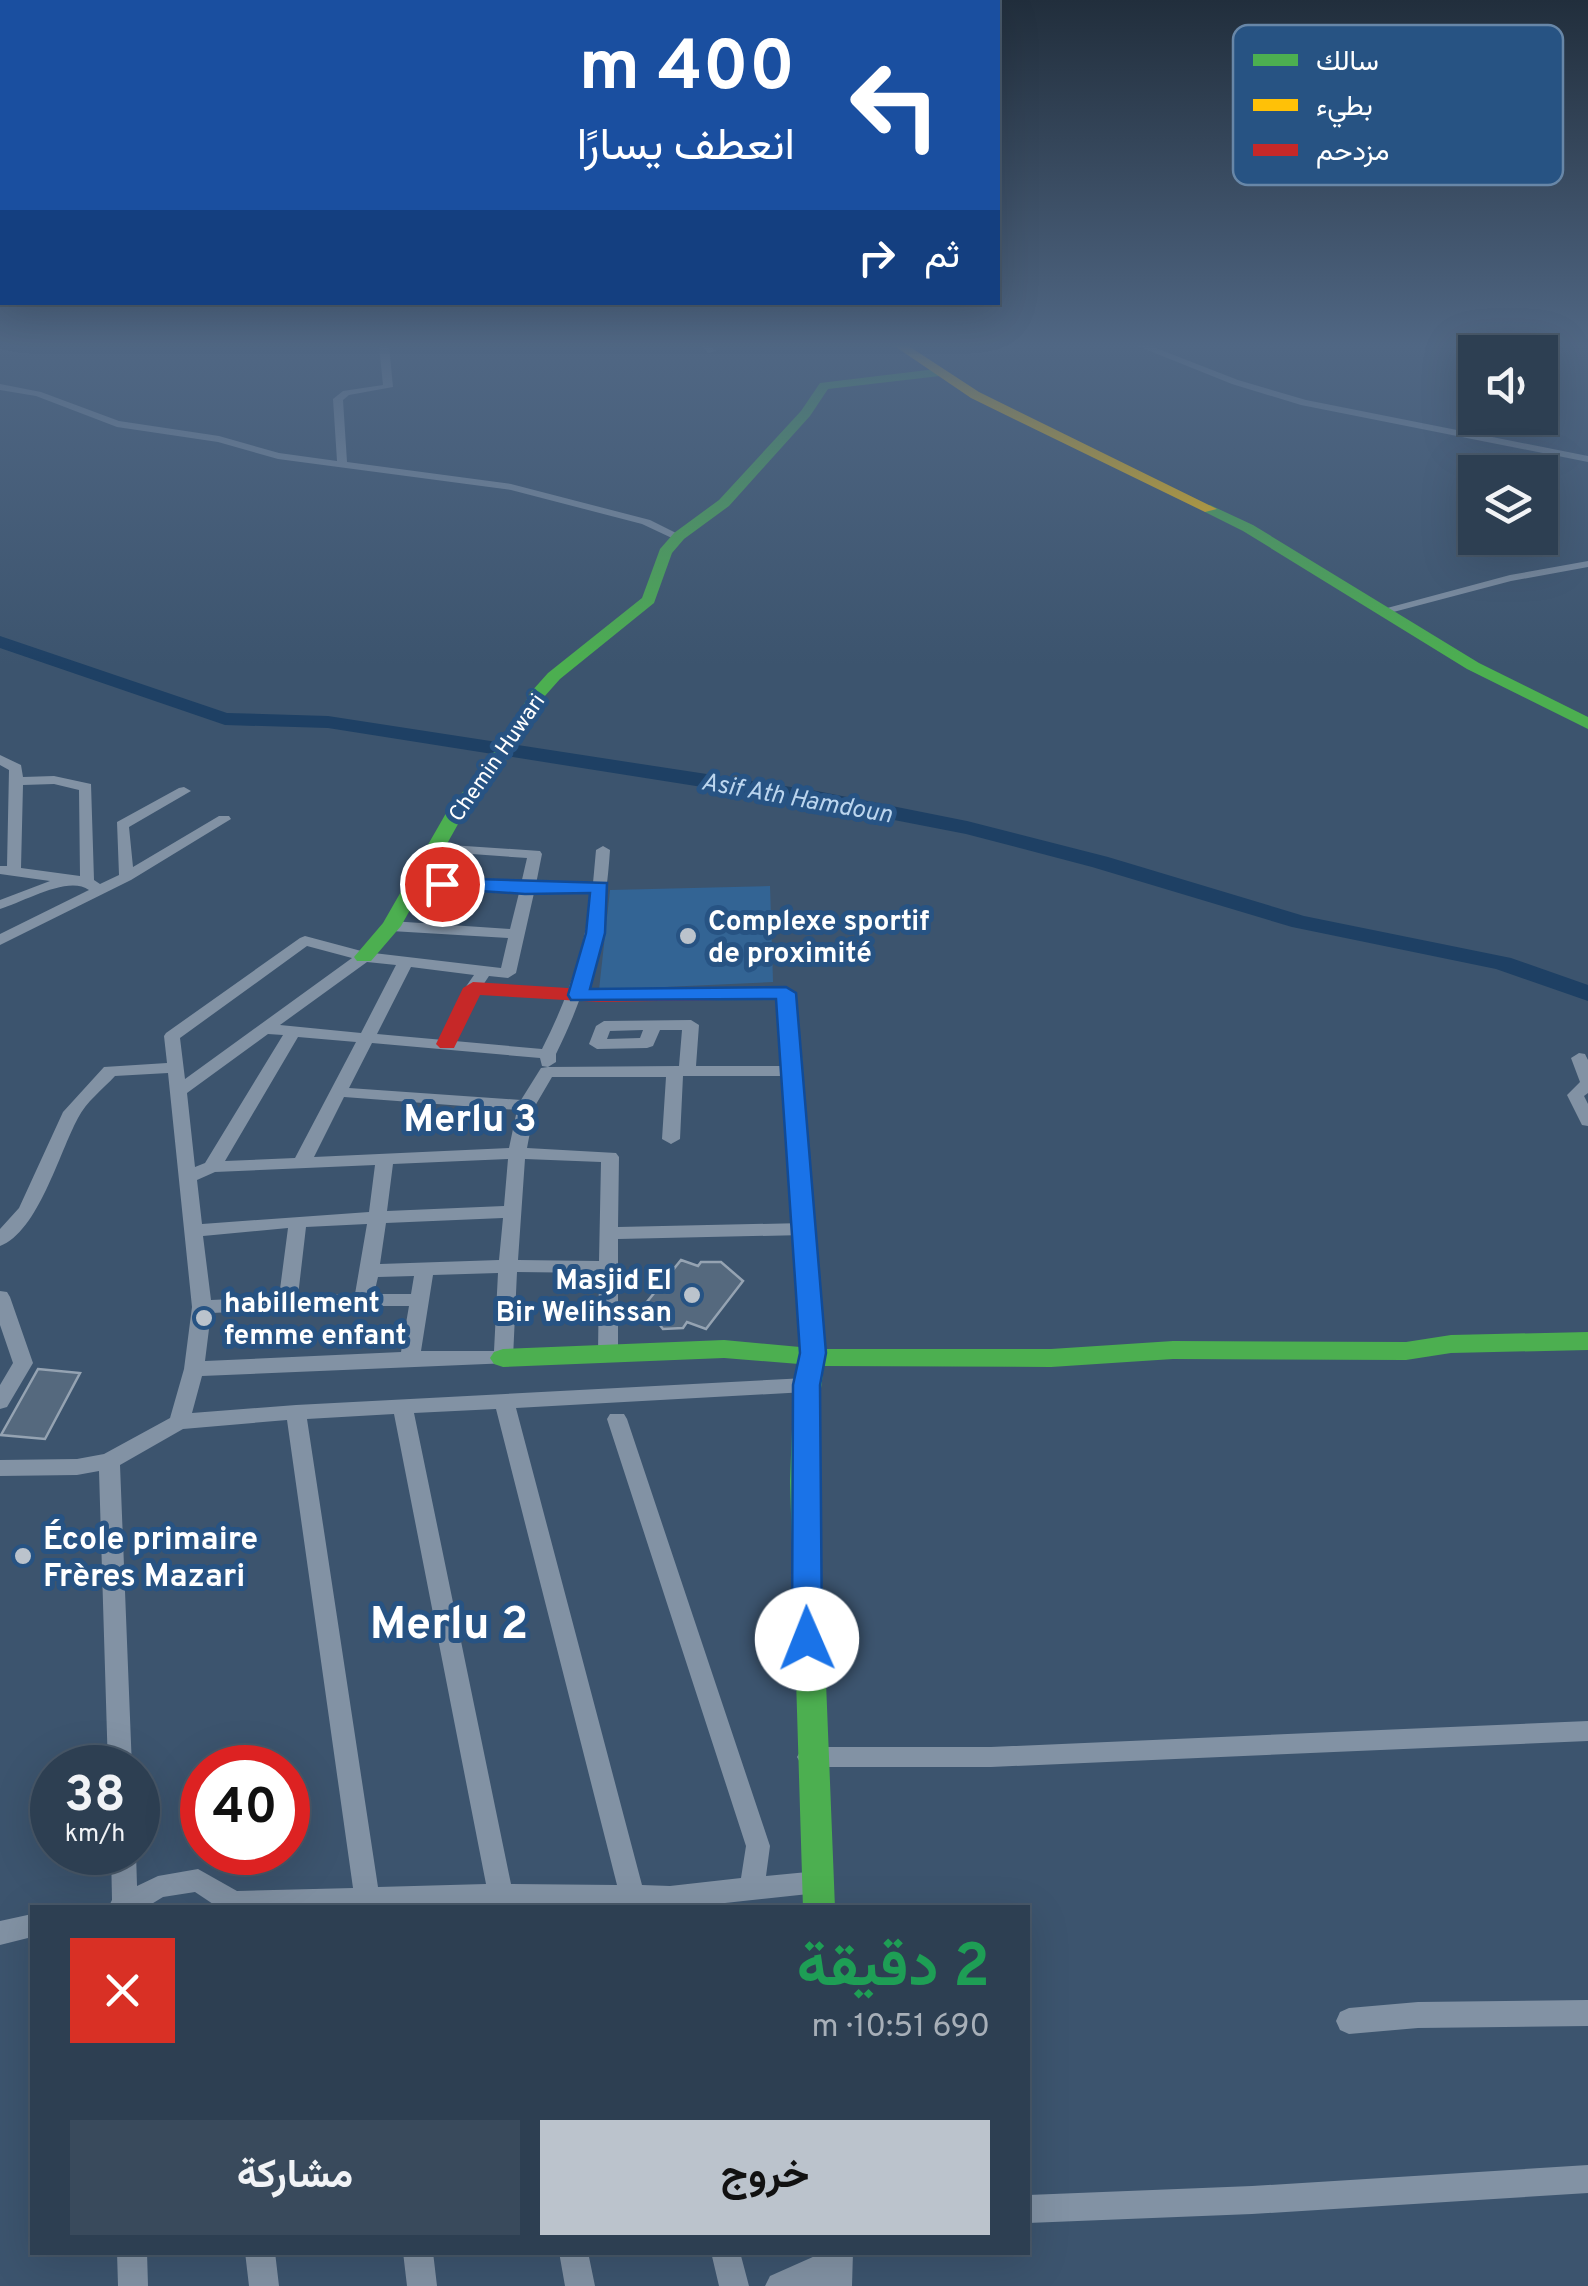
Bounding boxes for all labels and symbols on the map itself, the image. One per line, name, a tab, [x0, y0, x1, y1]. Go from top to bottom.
legend	[1233, 25, 1563, 185]
text: سالك	[1316, 45, 1379, 81]
text: بطيء	[1316, 90, 1373, 128]
text: مزدحم	[1316, 135, 1389, 171]
street label: Chemin Huwari	[444, 689, 552, 828]
water label: Asif Ath Hamdoun	[699, 767, 895, 833]
pin	[400, 842, 485, 927]
place label: Complexe sportif de proximité	[708, 905, 929, 973]
marker: Complexe sportif de proximité	[677, 925, 699, 947]
district label: Merlu 3	[403, 1097, 537, 1146]
place label: Masjid El Bir Welihssan	[496, 1264, 672, 1332]
marker: Masjid El Bir Welihssan	[681, 1284, 703, 1306]
place label: habillement femme enfant	[224, 1287, 406, 1355]
marker: habillement femme enfant	[193, 1307, 215, 1329]
place label: École primaire Frères Mazari	[43, 1519, 258, 1598]
marker: École primaire Frères Mazari	[12, 1545, 34, 1567]
position arrow	[755, 1587, 859, 1691]
district label: Merlu 2	[370, 1598, 528, 1655]
speed limit sign: 40	[180, 1745, 310, 1875]

